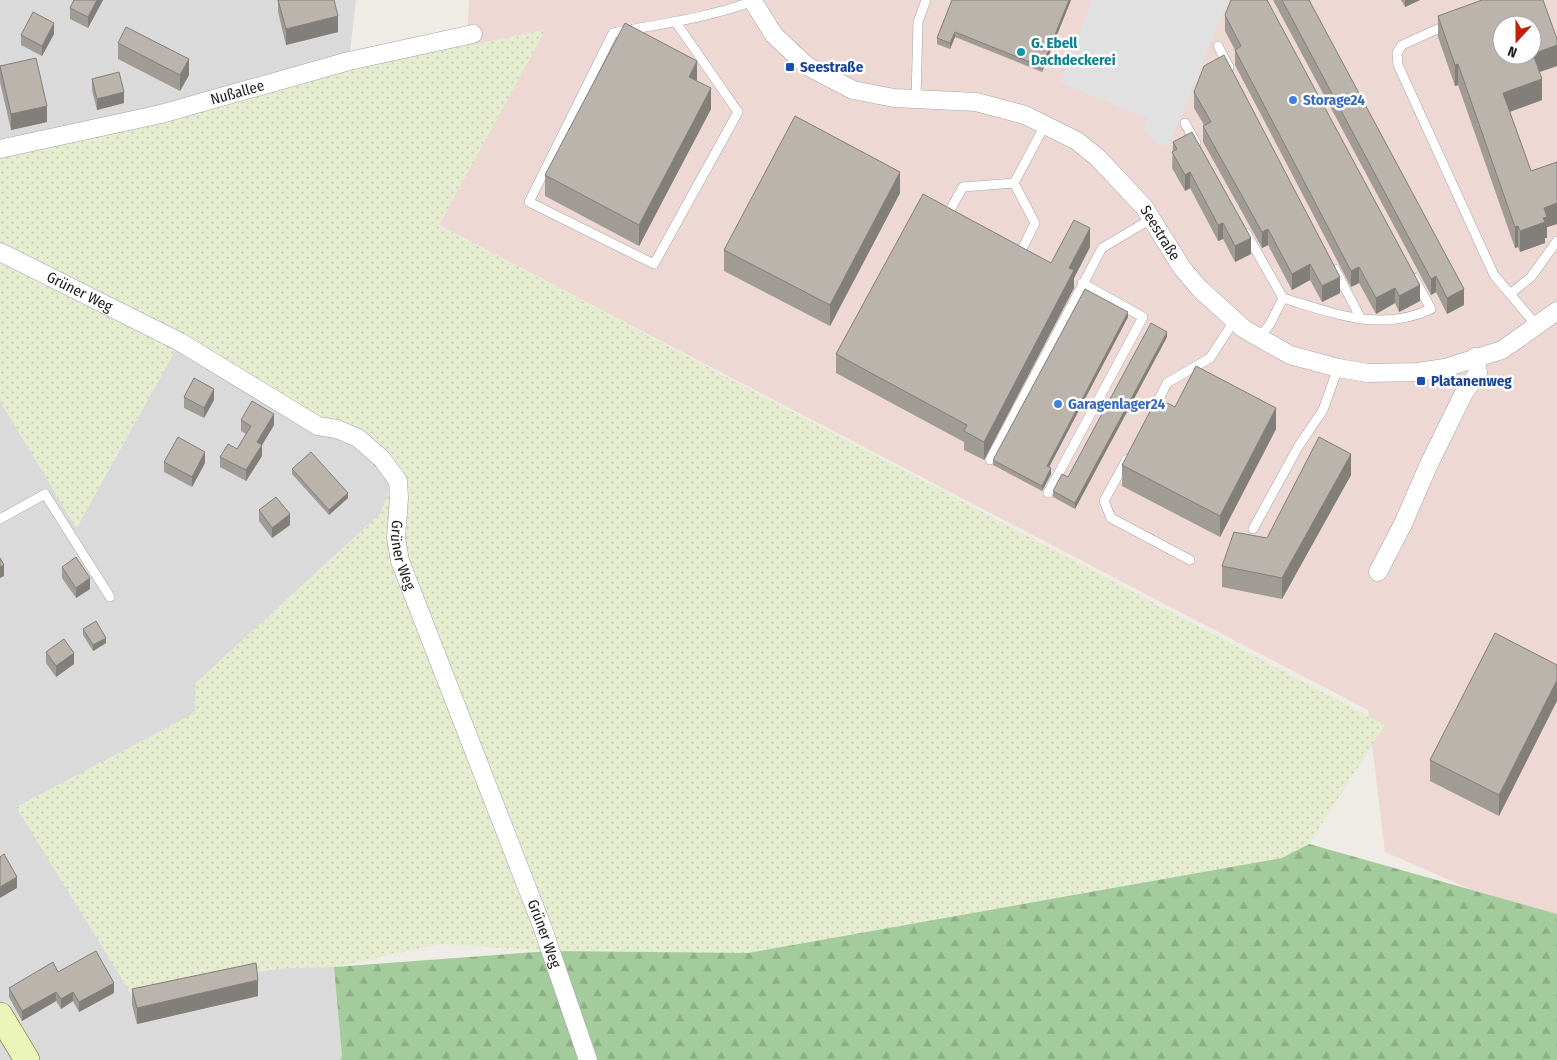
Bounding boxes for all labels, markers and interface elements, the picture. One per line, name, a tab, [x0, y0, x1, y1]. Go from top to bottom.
north arrow	[1492, 15, 1542, 65]
place label: G. Ebell Dachdeckerei	[1031, 34, 1116, 69]
text: N	[1506, 42, 1519, 61]
marker: G. Ebell Dachdeckerei	[1015, 46, 1027, 58]
place label: Seestraße	[800, 58, 864, 76]
marker: Seestraße	[784, 61, 796, 73]
street label: Nußallee	[208, 76, 266, 109]
place label: Storage24	[1303, 91, 1365, 109]
marker: Storage24	[1287, 94, 1299, 106]
street label: Seestraße	[1136, 202, 1184, 264]
street label: Grüner Weg	[44, 268, 116, 316]
place label: Platanenweg	[1431, 372, 1512, 390]
marker: Platanenweg	[1415, 375, 1427, 387]
place label: Garagenlager24	[1068, 395, 1165, 413]
marker: Garagenlager24	[1052, 398, 1064, 410]
street label: Grüner Weg	[387, 520, 419, 592]
street label: Grüner Weg	[524, 897, 565, 970]

